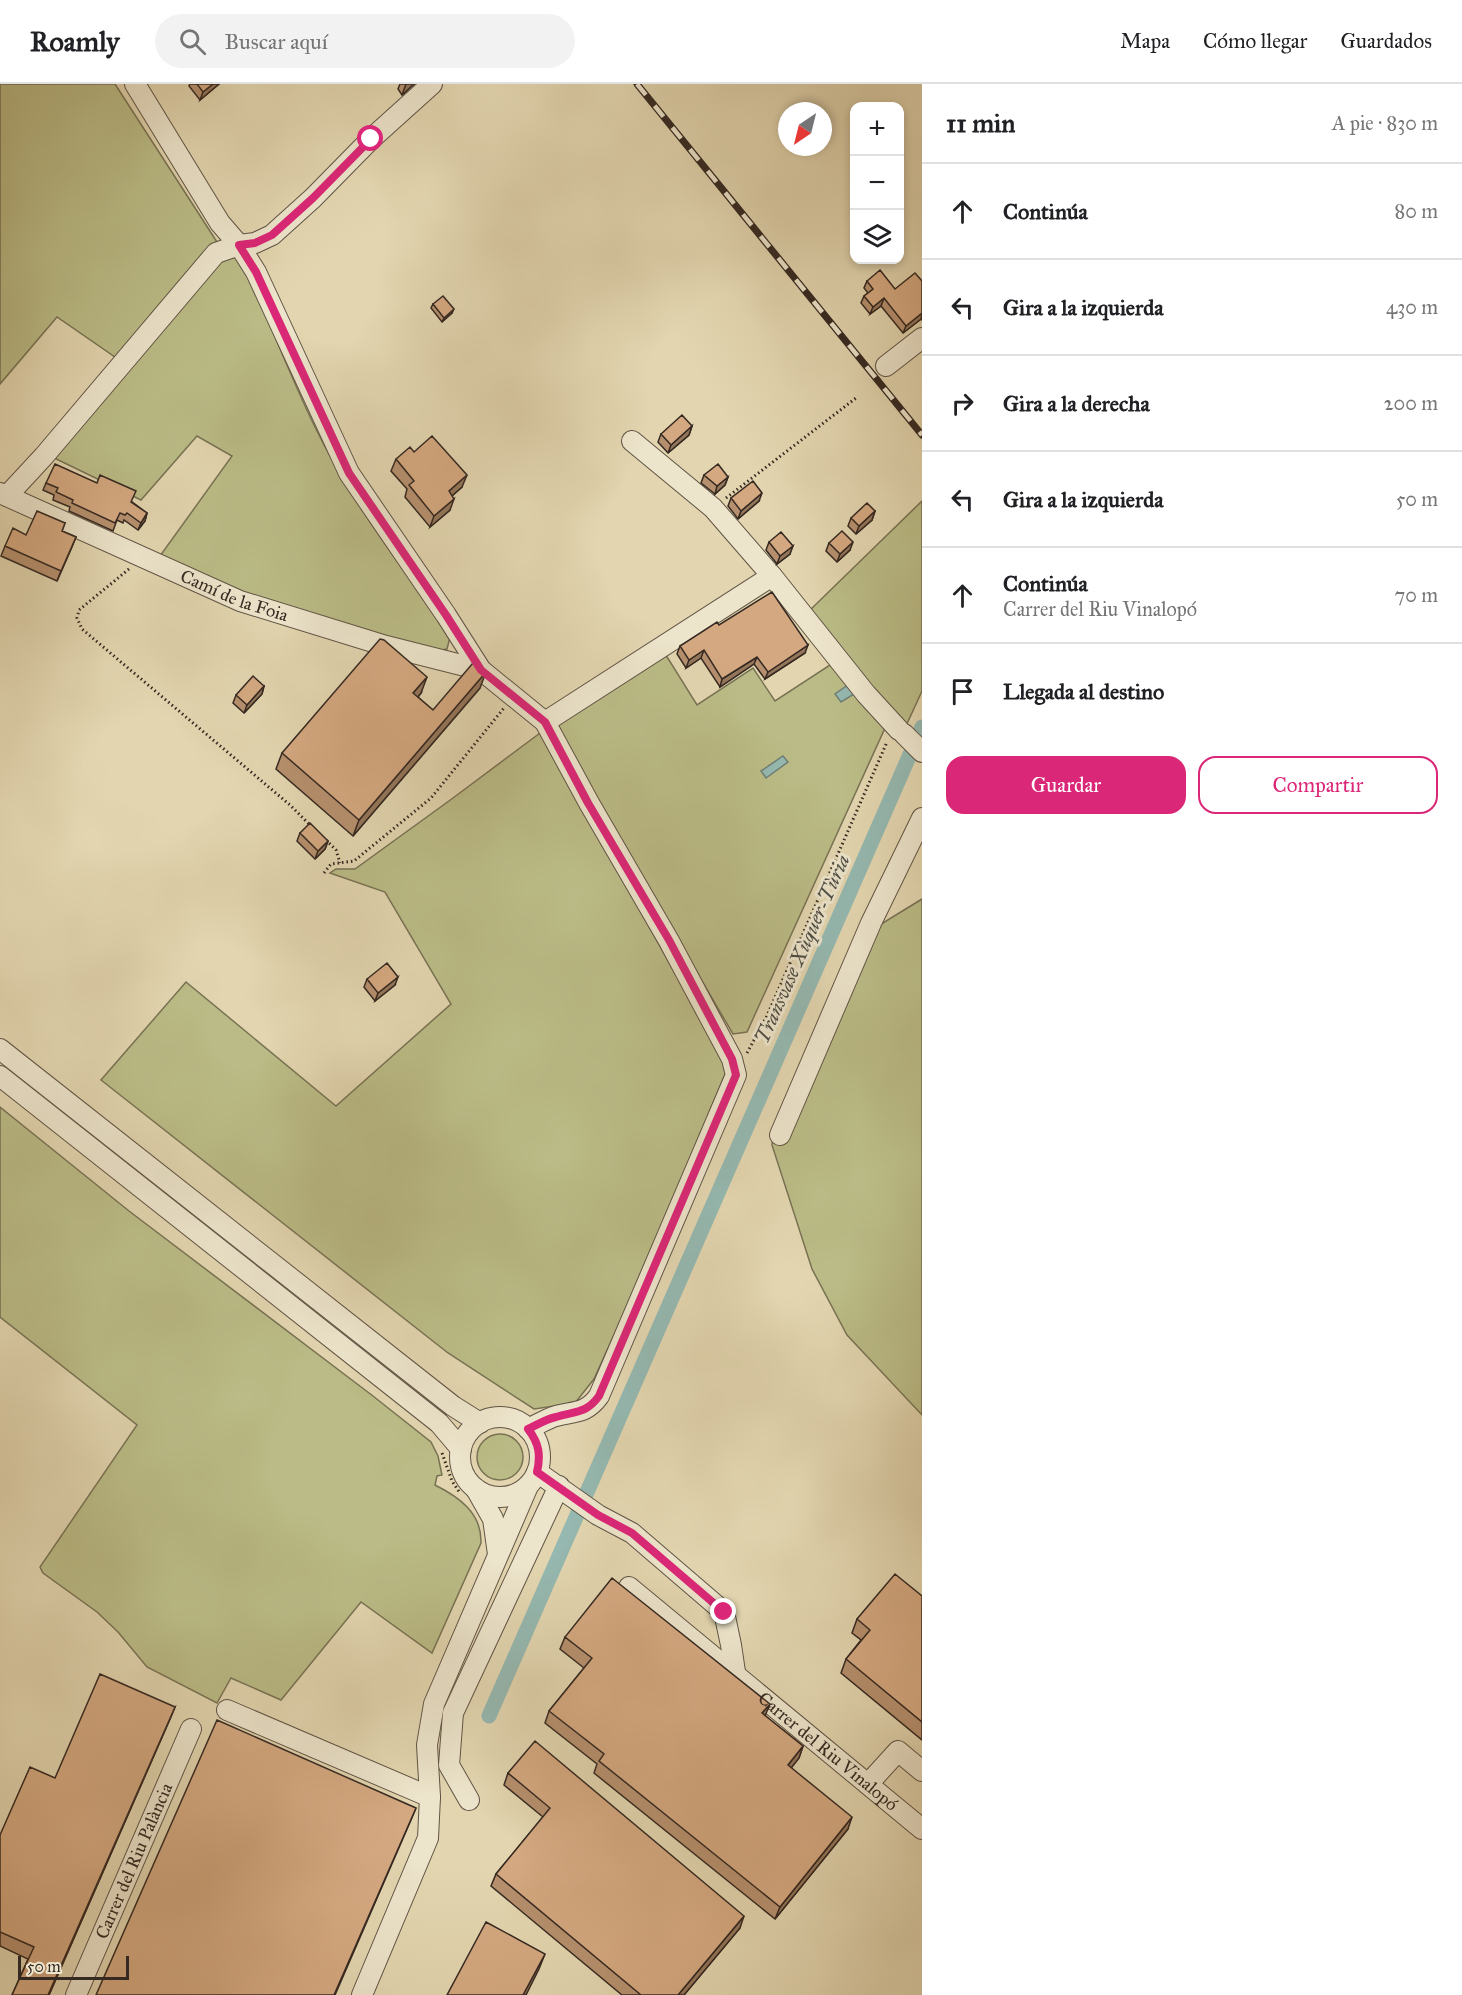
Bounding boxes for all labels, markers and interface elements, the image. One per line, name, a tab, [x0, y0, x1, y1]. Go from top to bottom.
search box	[155, 14, 575, 68]
text: Roamly	[30, 24, 119, 59]
icon: search	[176, 25, 209, 58]
text: Buscar aquí	[224, 28, 328, 55]
text: Mapa	[1120, 28, 1170, 54]
text: Cómo llegar	[1203, 28, 1307, 54]
text: Guardados	[1340, 28, 1432, 54]
north arrow	[778, 102, 832, 156]
map controls	[850, 102, 904, 264]
button: +	[850, 102, 904, 156]
text: 11 min	[946, 107, 1015, 139]
text: A pie · 830 m	[1332, 111, 1438, 135]
route start	[357, 125, 383, 151]
button: −	[850, 156, 904, 210]
icon: ahead	[946, 195, 979, 228]
text: Continúa	[1003, 198, 1088, 225]
text: 80 m	[1395, 199, 1438, 223]
button: layers	[850, 210, 904, 264]
icon: left	[946, 291, 979, 324]
text: Gira a la izquierda	[1003, 294, 1164, 321]
text: 430 m	[1386, 295, 1438, 319]
icon: right	[946, 387, 979, 420]
text: Gira a la derecha	[1003, 390, 1150, 417]
text: 200 m	[1384, 391, 1438, 415]
icon: left	[946, 483, 979, 516]
text: Gira a la izquierda	[1003, 486, 1164, 513]
text: 50 m	[1396, 487, 1438, 511]
street label: Camí de la Foia	[177, 565, 291, 626]
text: Continúa	[1003, 570, 1088, 597]
icon: ahead	[946, 579, 979, 612]
text: 70 m	[1395, 583, 1438, 607]
text: Carrer del Riu Vinalopó	[1003, 597, 1197, 621]
icon: arrive	[946, 675, 979, 708]
text: Llegada al destino	[1003, 678, 1164, 705]
button: Guardar	[946, 756, 1186, 814]
button: Compartir	[1198, 756, 1438, 814]
water label: Transvase Xùquer-Tùria	[750, 851, 854, 1047]
route end	[710, 1598, 736, 1624]
street label: Carrer del Riu Vinalopó	[754, 1687, 902, 1815]
street label: Carrer del Riu Palància	[91, 1779, 177, 1942]
scale bar	[18, 1953, 129, 1980]
text: 50 m	[27, 1957, 61, 1976]

